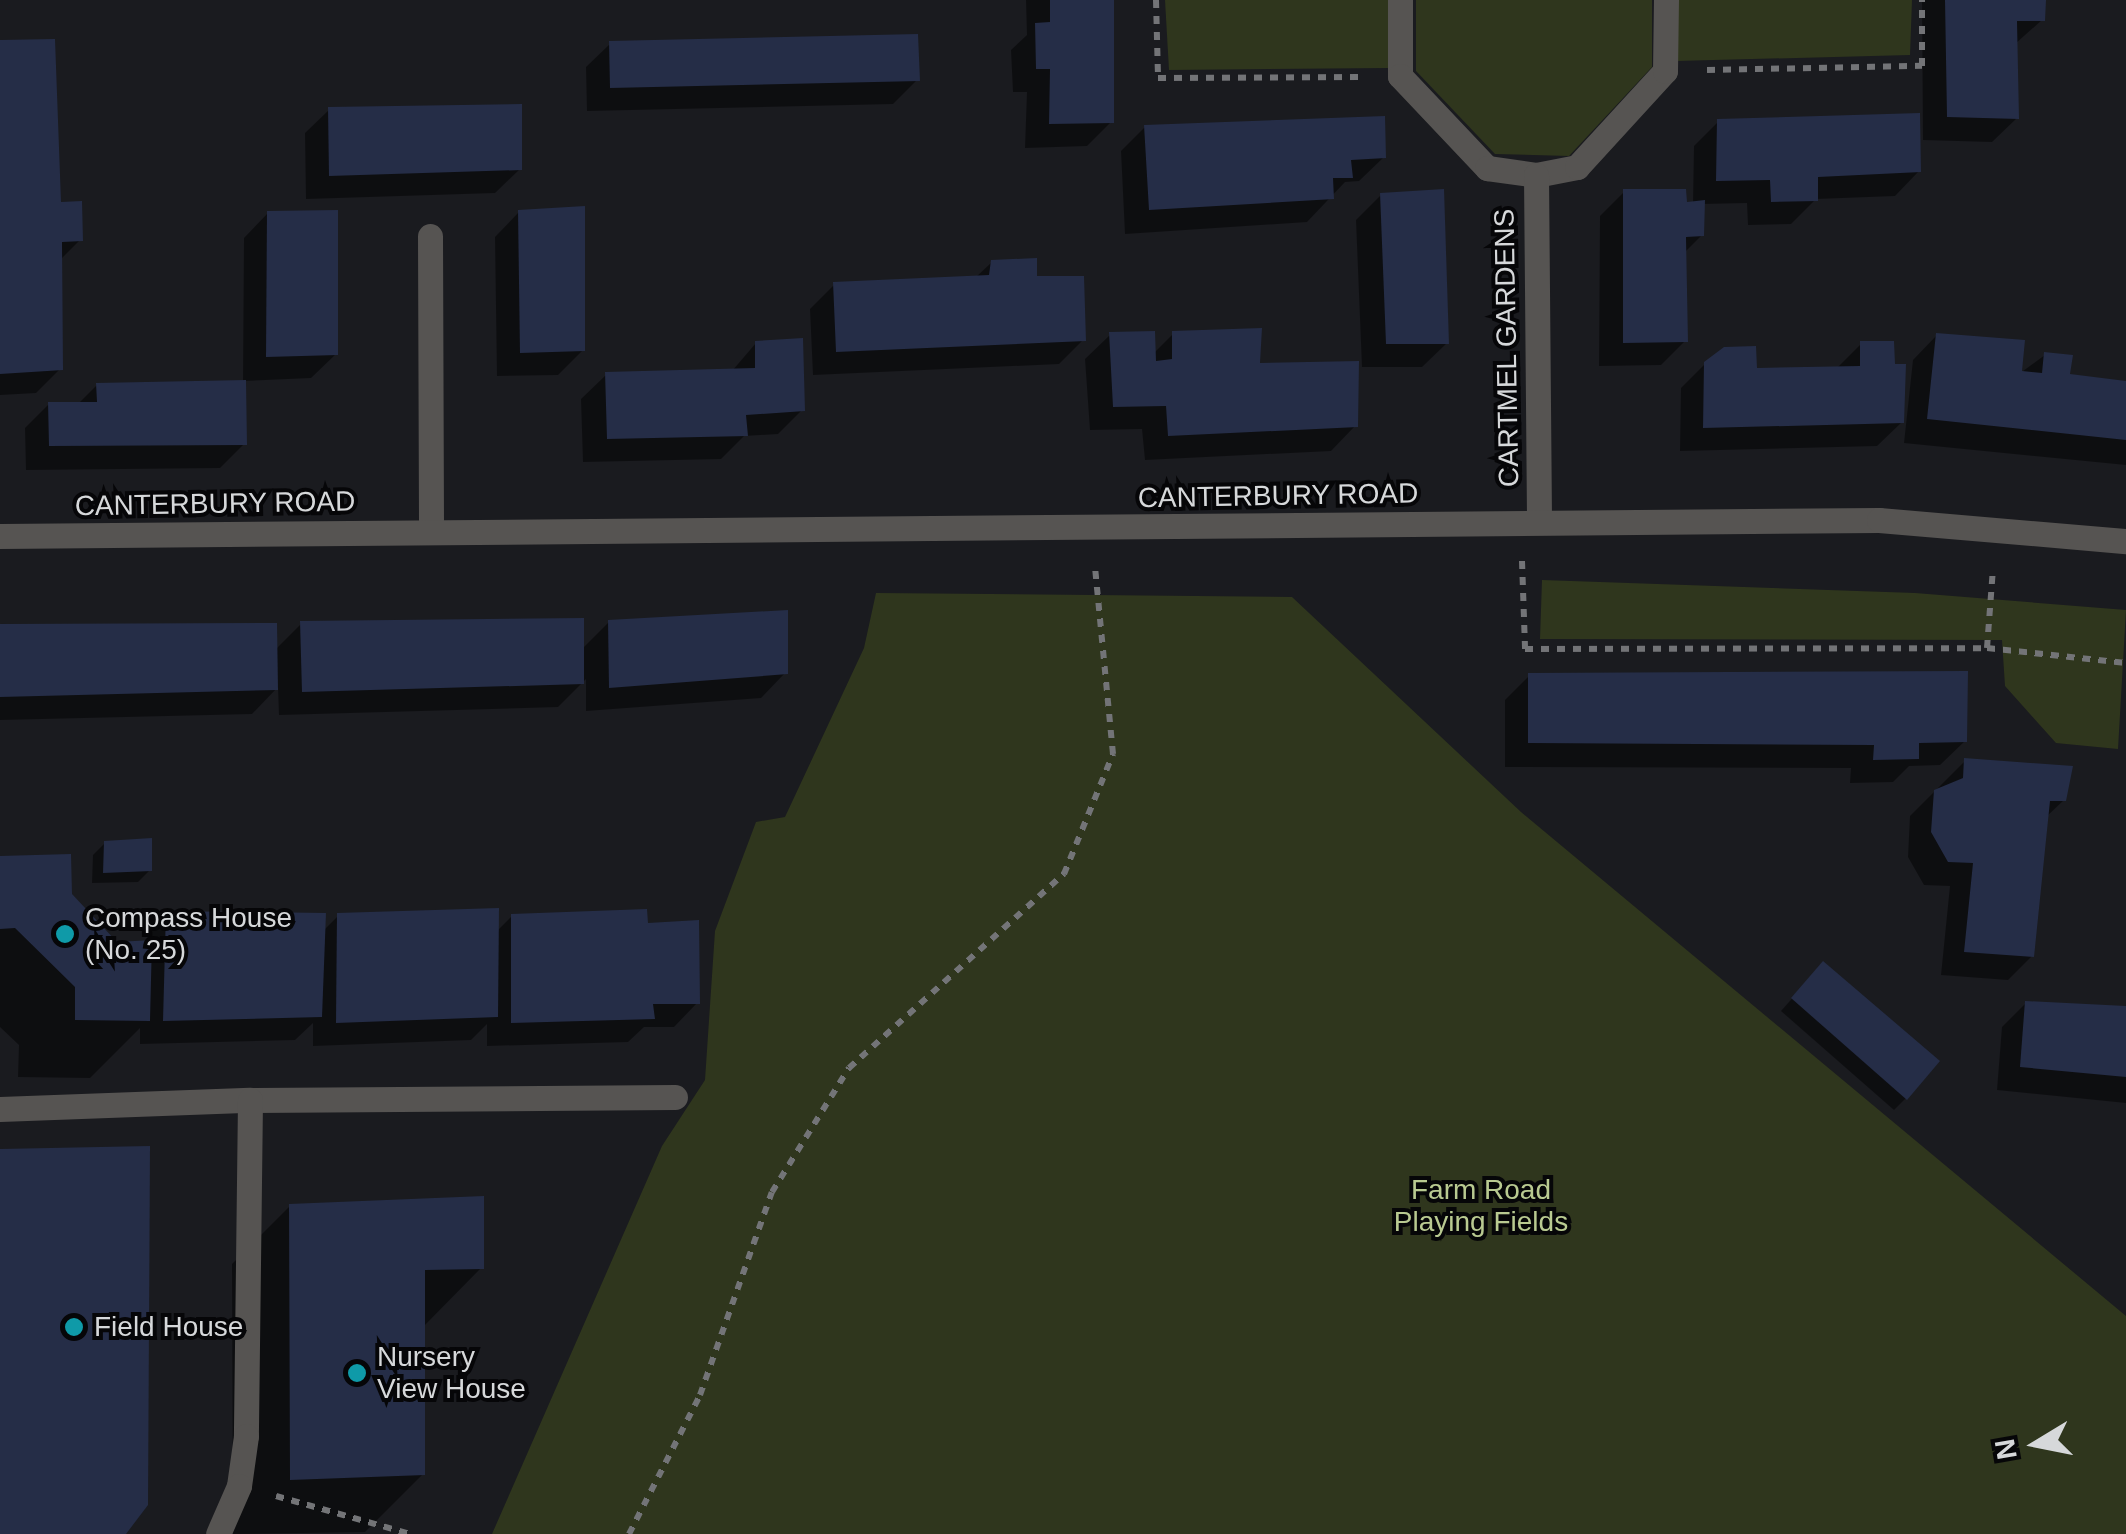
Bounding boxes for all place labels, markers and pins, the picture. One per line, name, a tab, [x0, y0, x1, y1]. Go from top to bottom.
place label: Compass House (No. 25)	[85, 901, 292, 967]
marker: Compass House (No. 25)	[54, 923, 76, 945]
place label: Field House	[94, 1310, 243, 1344]
marker: Field House	[63, 1316, 85, 1338]
place label: Nursery View House	[377, 1340, 526, 1406]
marker: Nursery View House	[346, 1362, 368, 1384]

